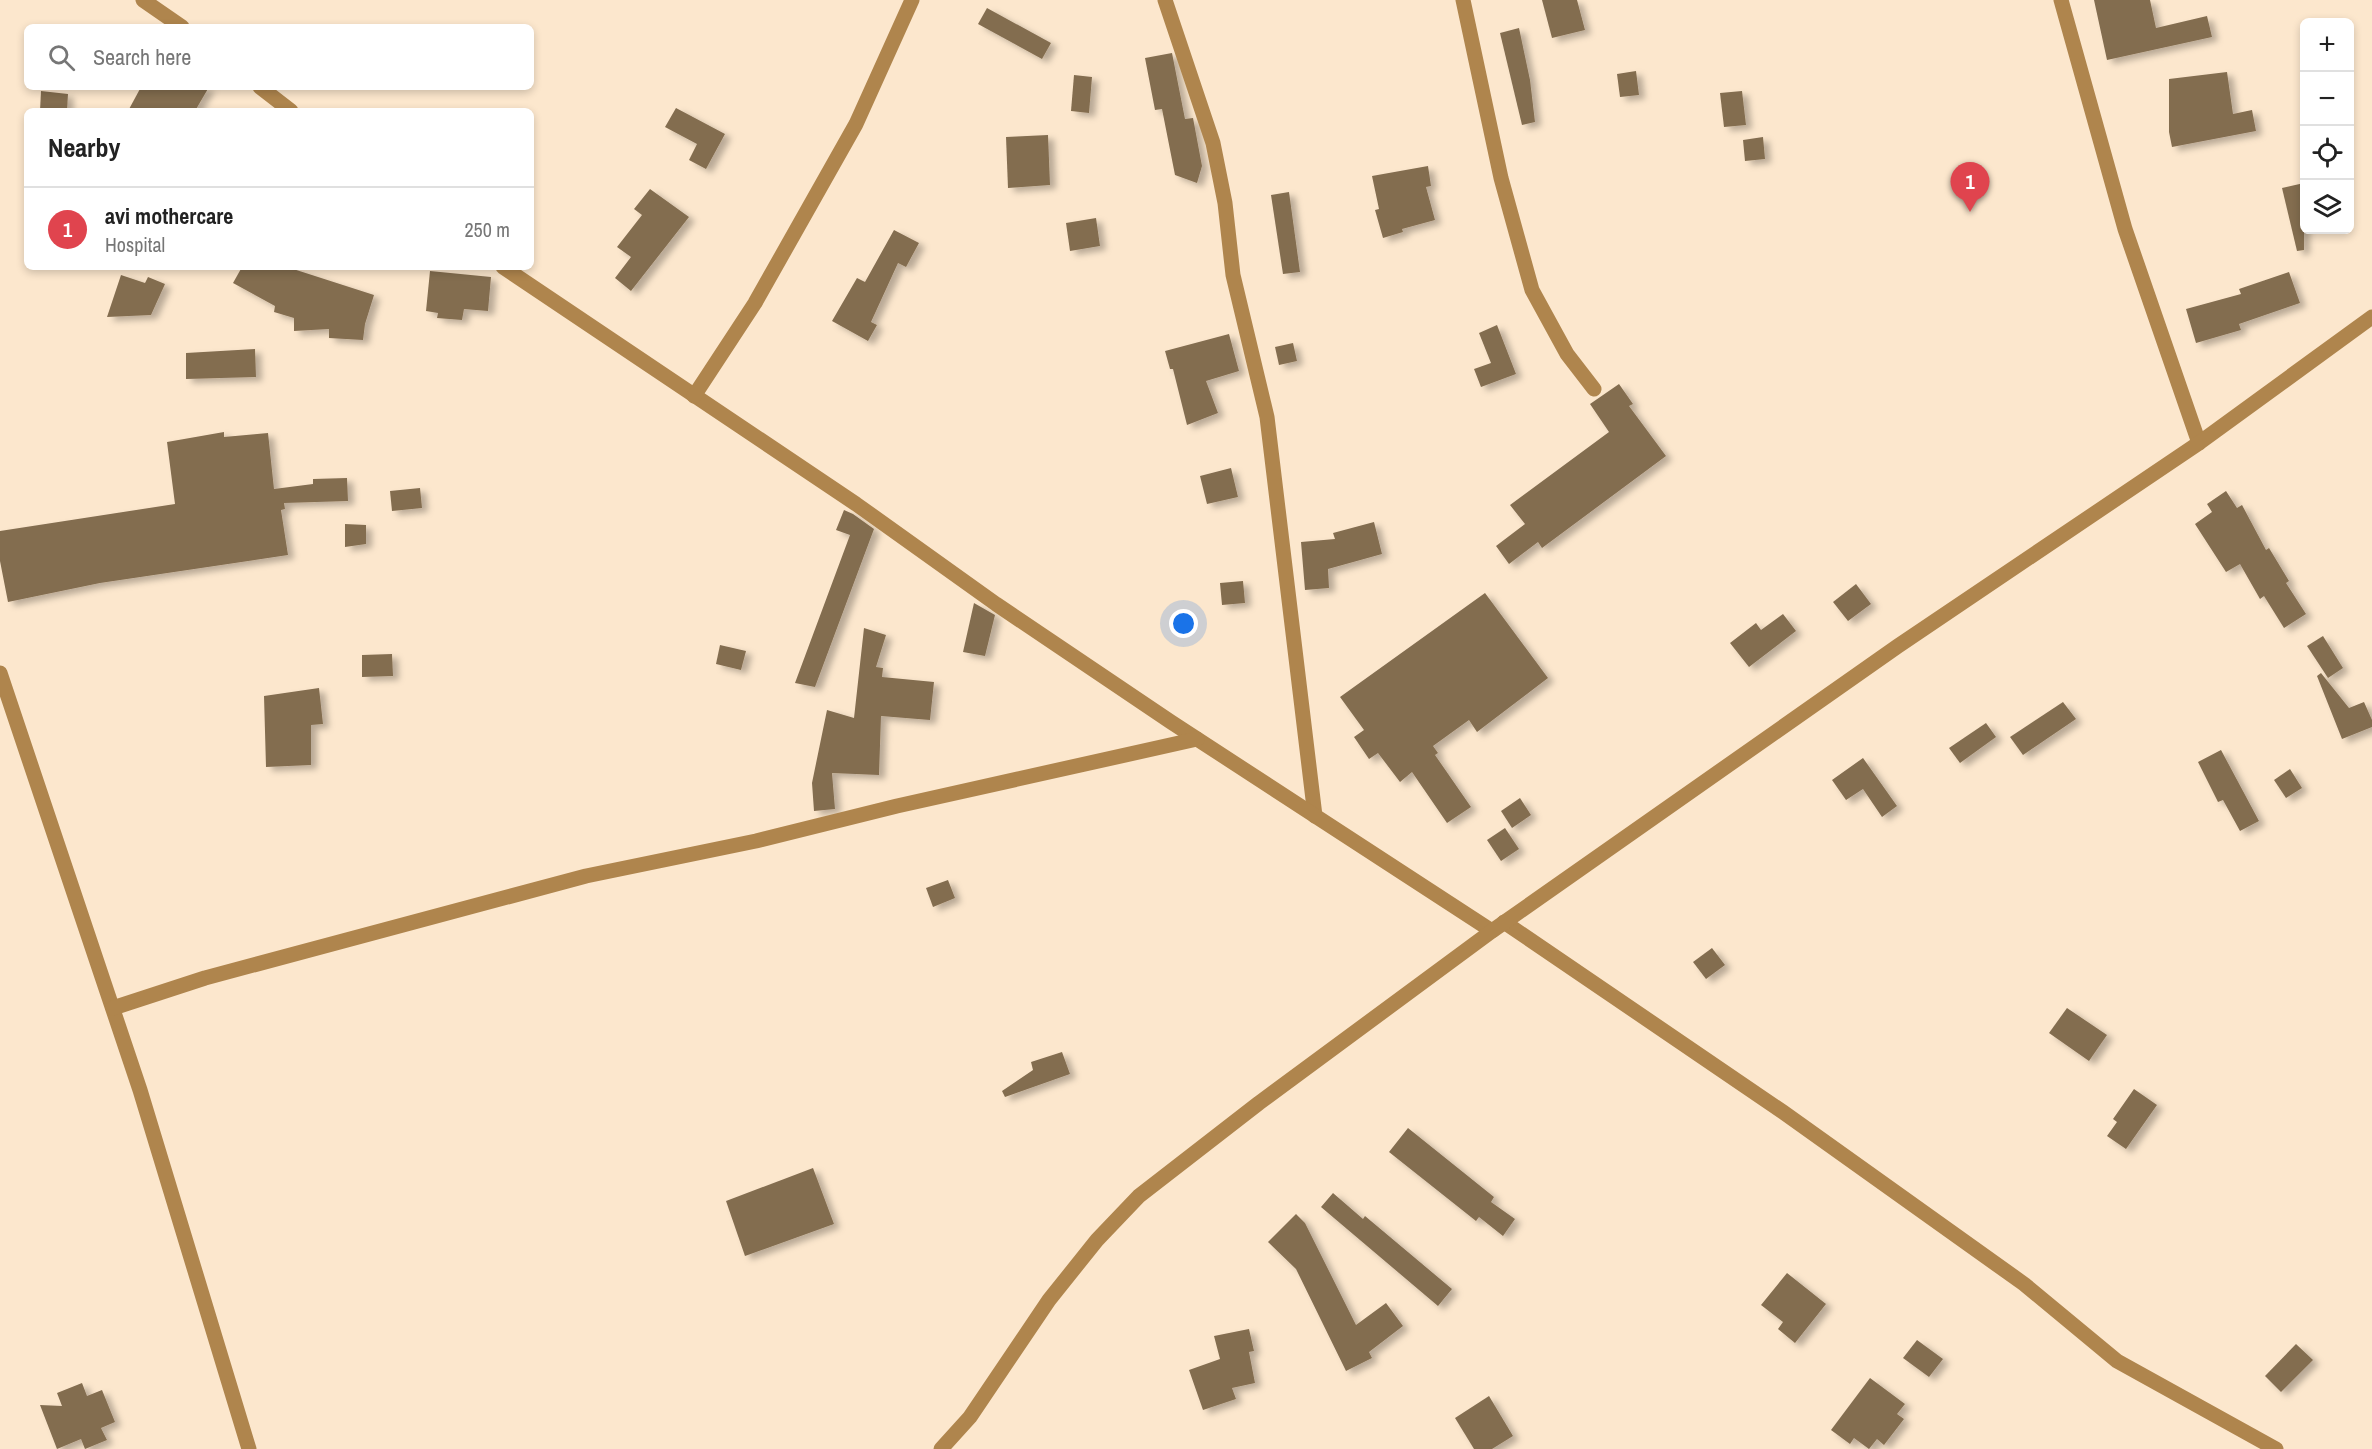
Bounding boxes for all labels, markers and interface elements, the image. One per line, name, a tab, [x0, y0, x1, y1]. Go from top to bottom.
map controls	[2300, 18, 2354, 234]
button: +	[2300, 18, 2354, 72]
search box	[24, 24, 534, 90]
icon: search	[45, 41, 78, 74]
text: Search here	[93, 42, 191, 72]
button: −	[2300, 72, 2354, 126]
button: locate	[2300, 126, 2354, 180]
text: Nearby	[48, 130, 120, 165]
pin: 1	[1950, 162, 1990, 212]
button: layers	[2300, 180, 2354, 234]
text: avi mothercare	[105, 201, 233, 231]
text: 1	[63, 216, 72, 243]
text: 250 m	[464, 216, 510, 243]
text: Hospital	[105, 231, 165, 258]
your location	[1169, 609, 1198, 638]

